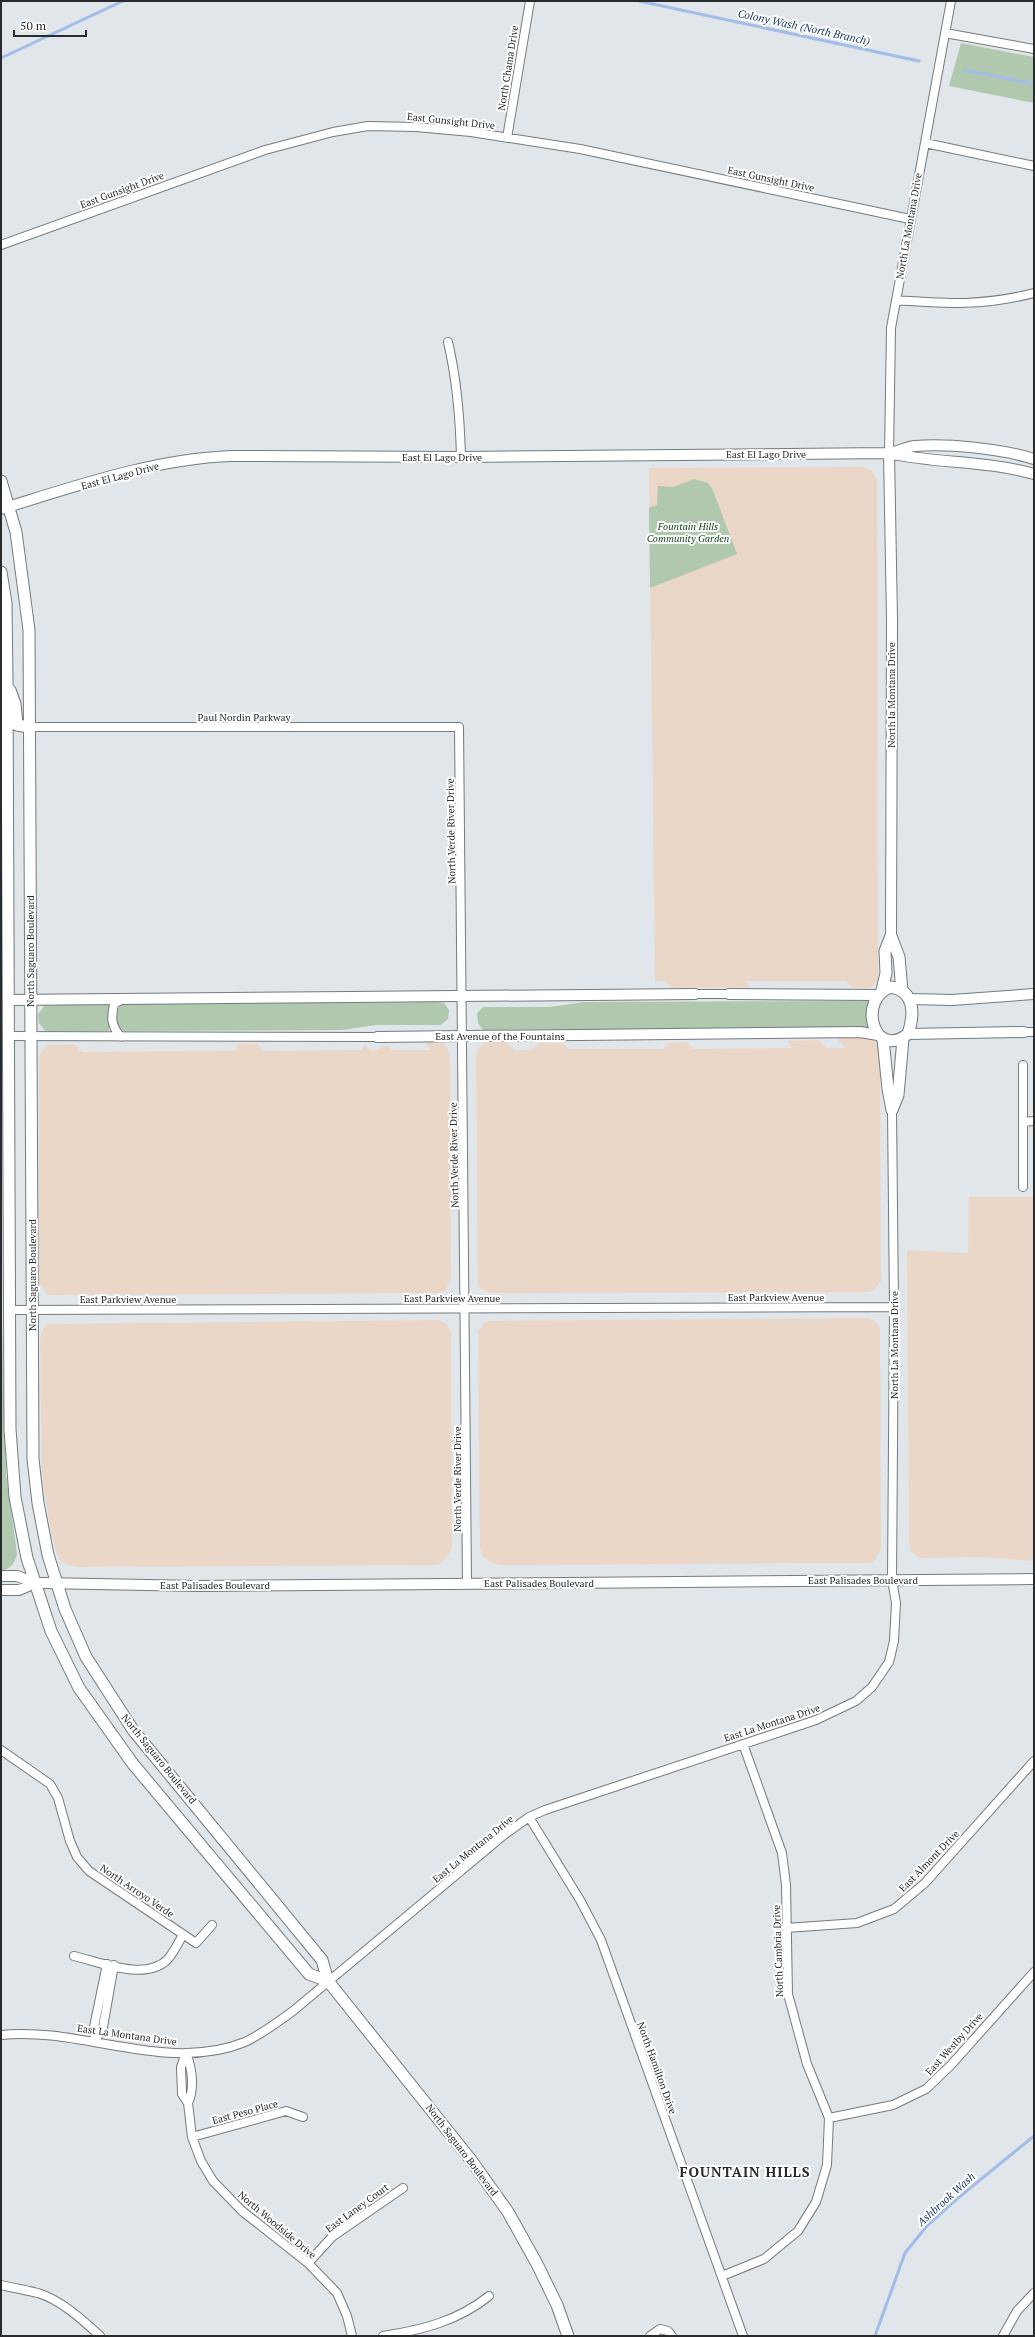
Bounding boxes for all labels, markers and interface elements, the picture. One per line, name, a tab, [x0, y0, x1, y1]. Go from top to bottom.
water label: Colony Wash (North Branch)	[737, 6, 872, 48]
scale bar	[14, 12, 86, 38]
text: 50 m	[20, 18, 47, 33]
street label: North Chama Drive	[495, 24, 521, 112]
street label: East Gunsight Drive	[406, 110, 496, 132]
street label: East Gunsight Drive	[726, 163, 816, 195]
street label: East Gunsight Drive	[78, 169, 166, 211]
street label: North La Montana Drive	[893, 172, 925, 280]
street label: East El Lago Drive	[726, 448, 806, 461]
street label: East El Lago Drive	[402, 451, 482, 464]
street label: East El Lago Drive	[80, 459, 160, 493]
park label: Fountain Hills Community Garden	[647, 520, 729, 545]
street label: North la Montana Drive	[885, 642, 898, 748]
street label: Paul Nordin Parkway	[197, 711, 292, 724]
street label: North Verde River Drive	[444, 778, 458, 884]
street label: North Saguaro Boulevard	[24, 895, 37, 1007]
street label: East Avenue of the Fountains	[435, 1030, 565, 1043]
street label: North Verde River Drive	[447, 1102, 461, 1208]
street label: North Saguaro Boulevard	[26, 1219, 39, 1331]
street label: East Parkview Avenue	[728, 1291, 824, 1304]
street label: North La Montana Drive	[888, 1291, 901, 1399]
street label: East Parkview Avenue	[404, 1292, 500, 1305]
street label: East Parkview Avenue	[80, 1293, 176, 1306]
street label: North Verde River Drive	[451, 1426, 464, 1532]
street label: East Palisades Boulevard	[808, 1574, 918, 1587]
street label: East Palisades Boulevard	[484, 1577, 594, 1590]
street label: East Palisades Boulevard	[160, 1579, 270, 1592]
street label: East La Montana Drive	[722, 1701, 822, 1745]
street label: North Saguaro Boulevard	[119, 1711, 199, 1807]
street label: East La Montana Drive	[430, 1812, 516, 1886]
street label: East Almont Drive	[896, 1827, 962, 1895]
street label: North Arroyo Verde	[98, 1861, 176, 1921]
street label: North Cambria Drive	[770, 1905, 786, 1997]
street label: East Westby Drive	[923, 2010, 985, 2078]
street label: North Hamilton Drive	[634, 2020, 680, 2116]
street label: East La Montana Drive	[76, 2022, 178, 2048]
street label: East Peso Place	[211, 2097, 279, 2127]
street label: North Saguaro Boulevard	[423, 2101, 501, 2199]
district label: FOUNTAIN HILLS	[679, 2162, 811, 2181]
water label: Ashbrook Wash	[913, 2169, 978, 2229]
street label: East Laney Court	[323, 2180, 391, 2235]
street label: North Woodside Drive	[235, 2188, 319, 2262]

